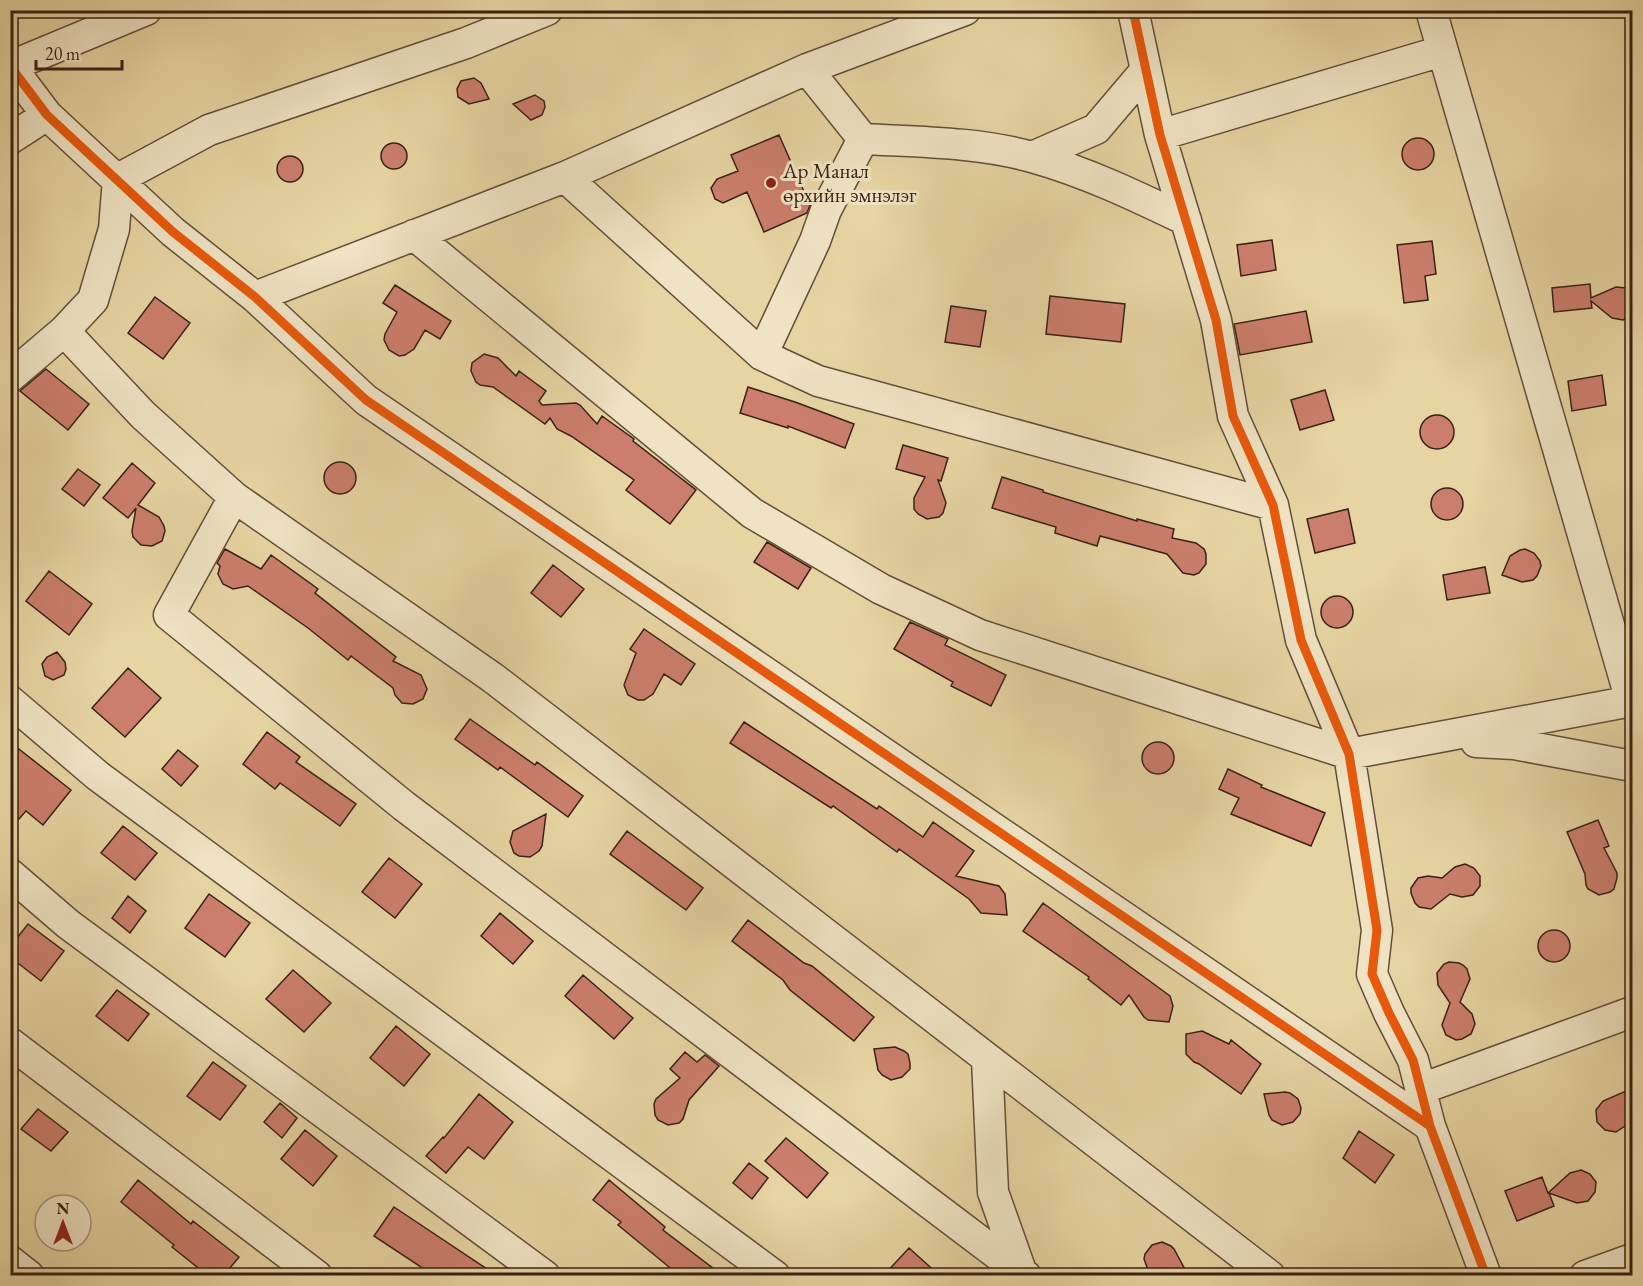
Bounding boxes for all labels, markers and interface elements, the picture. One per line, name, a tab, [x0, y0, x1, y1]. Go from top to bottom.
scale bar	[36, 33, 122, 71]
text: 20 m	[45, 42, 80, 65]
place label: Ар Манал өрхийн эмнэлэг	[782, 157, 917, 208]
marker: Ар Манал өрхийн эмнэлэг	[764, 176, 778, 190]
north arrow	[33, 1193, 93, 1253]
text: N	[57, 1198, 70, 1219]

